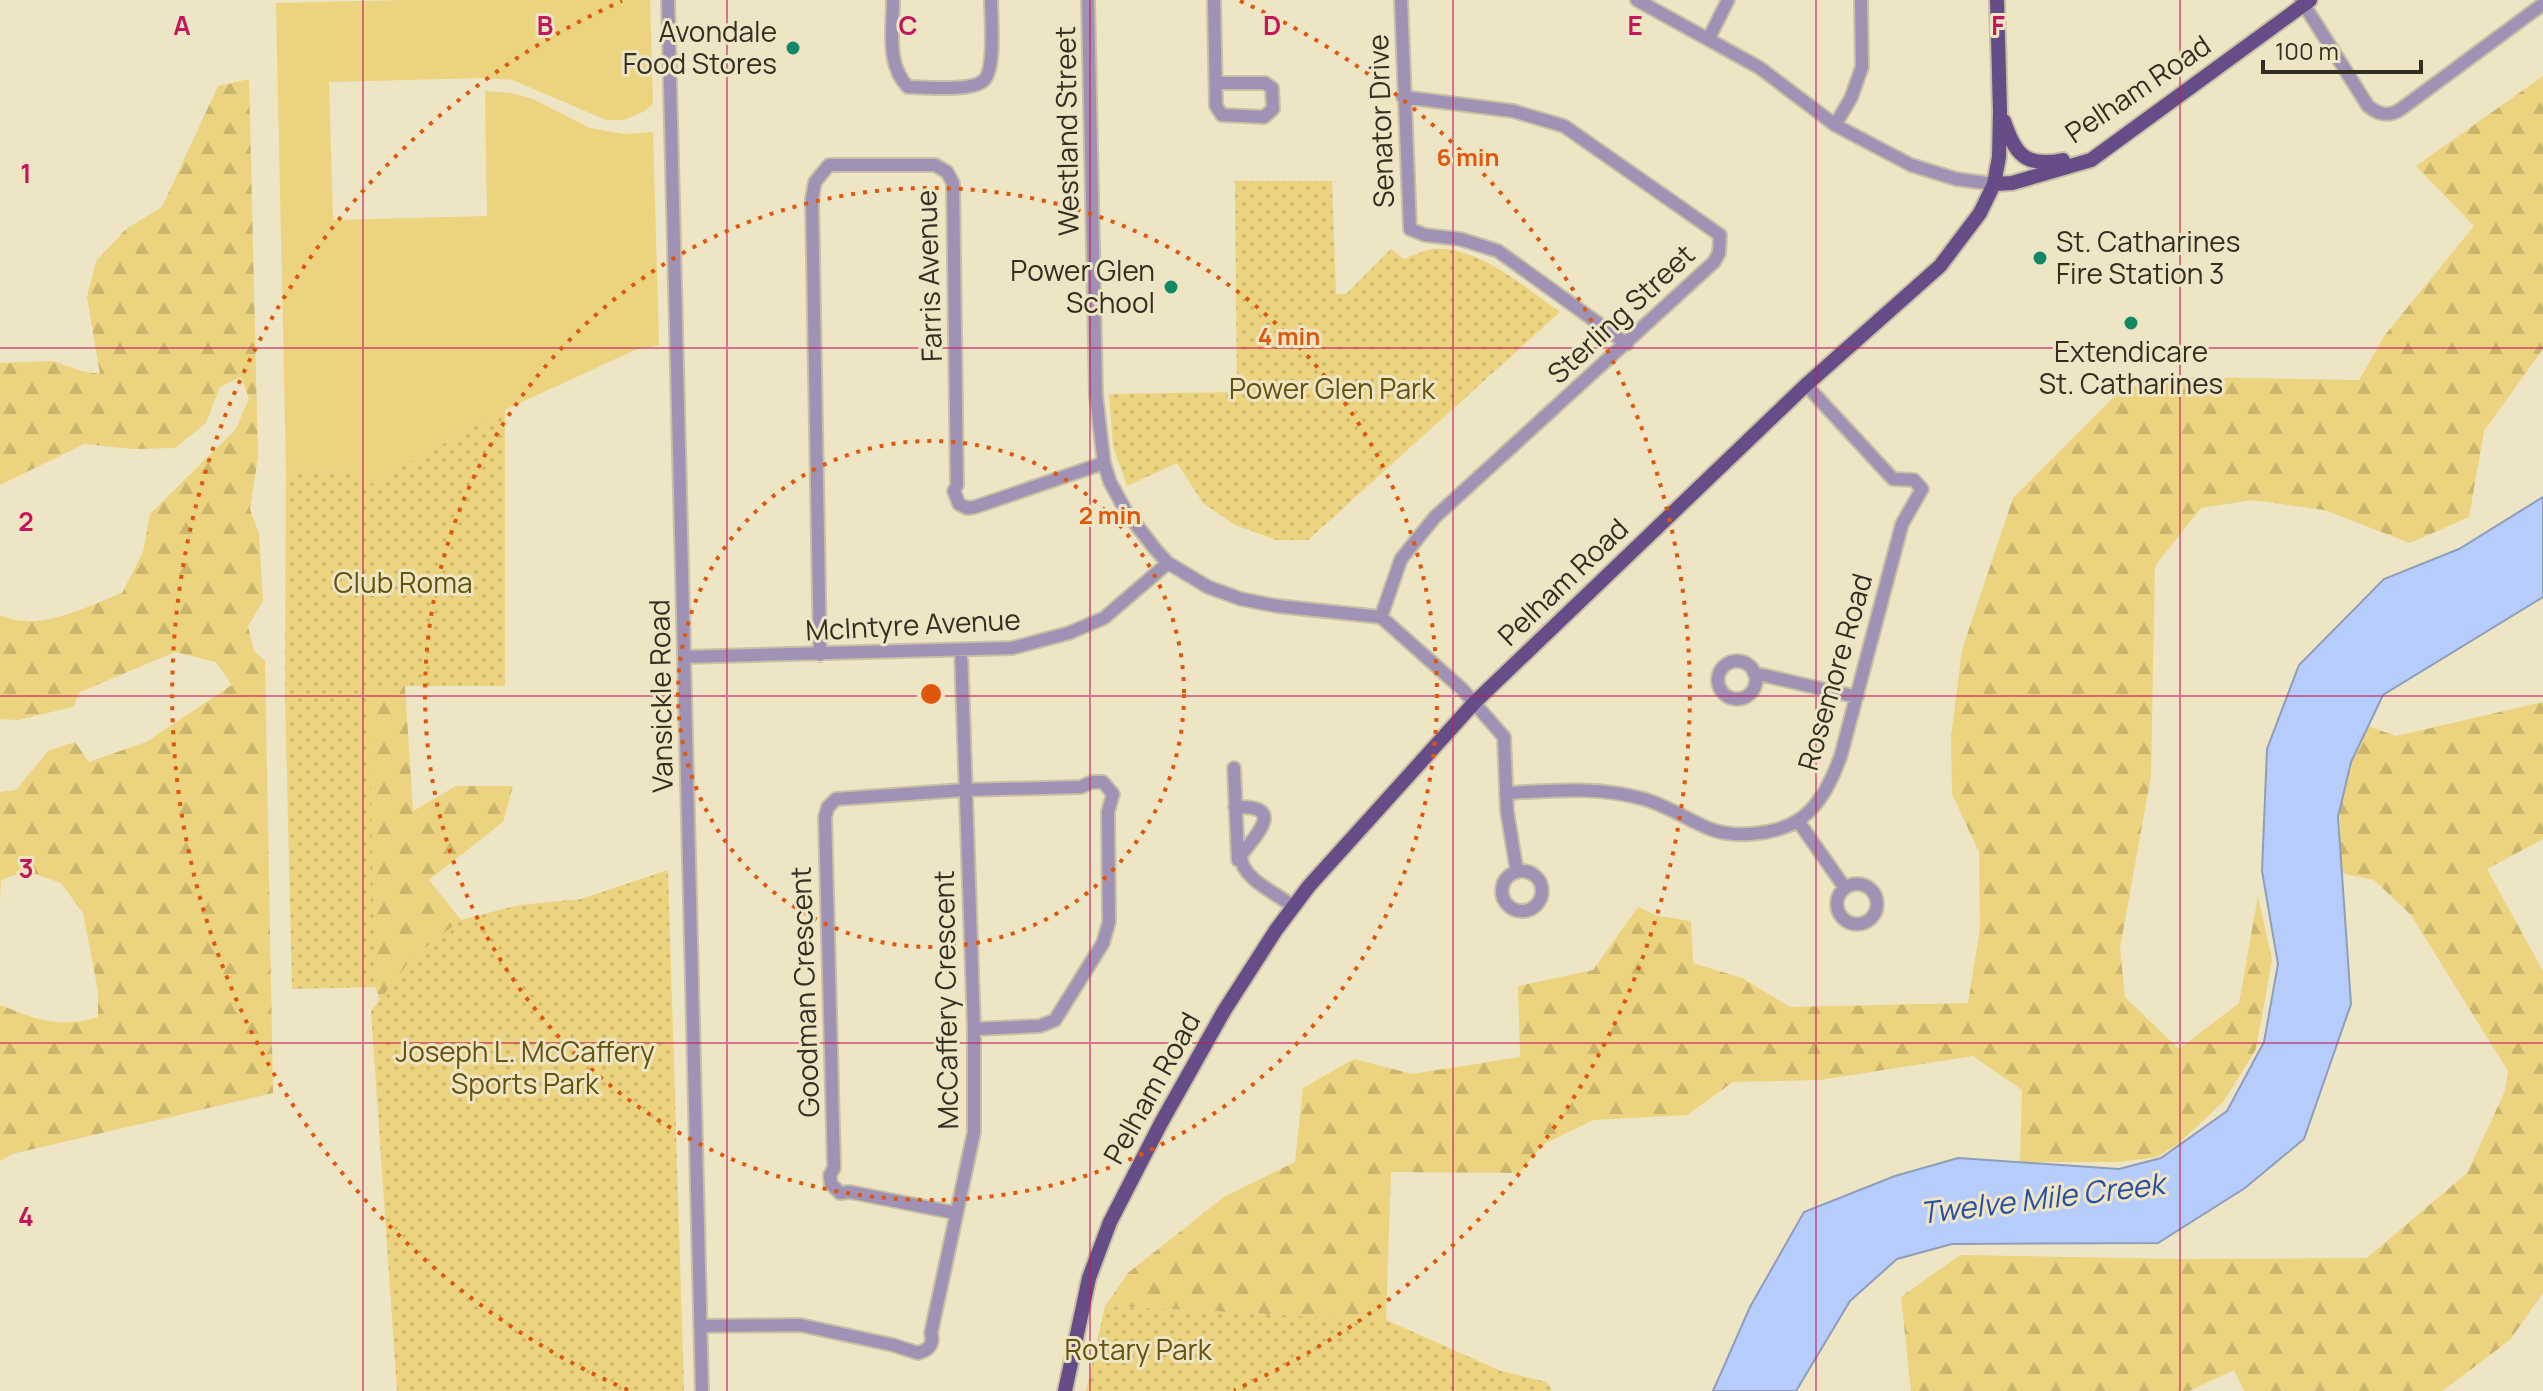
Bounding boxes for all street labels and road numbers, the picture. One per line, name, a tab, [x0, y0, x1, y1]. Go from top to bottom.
street label: Westland Street	[1045, 26, 1087, 236]
street label: Pelham Road	[2057, 26, 2218, 151]
street label: Senator Drive	[1358, 34, 1402, 209]
street label: Farris Avenue	[906, 189, 950, 363]
street label: Sterling Street	[1538, 235, 1702, 391]
street label: Pelham Road	[1489, 509, 1636, 653]
street label: Rosemore Road	[1788, 569, 1880, 775]
street label: Vansickle Road	[639, 599, 681, 793]
street label: McIntyre Avenue	[804, 599, 1021, 649]
street label: Goodman Crescent	[781, 866, 827, 1118]
street label: McCaffery Crescent	[924, 870, 966, 1130]
street label: Pelham Road	[1094, 1005, 1208, 1170]

